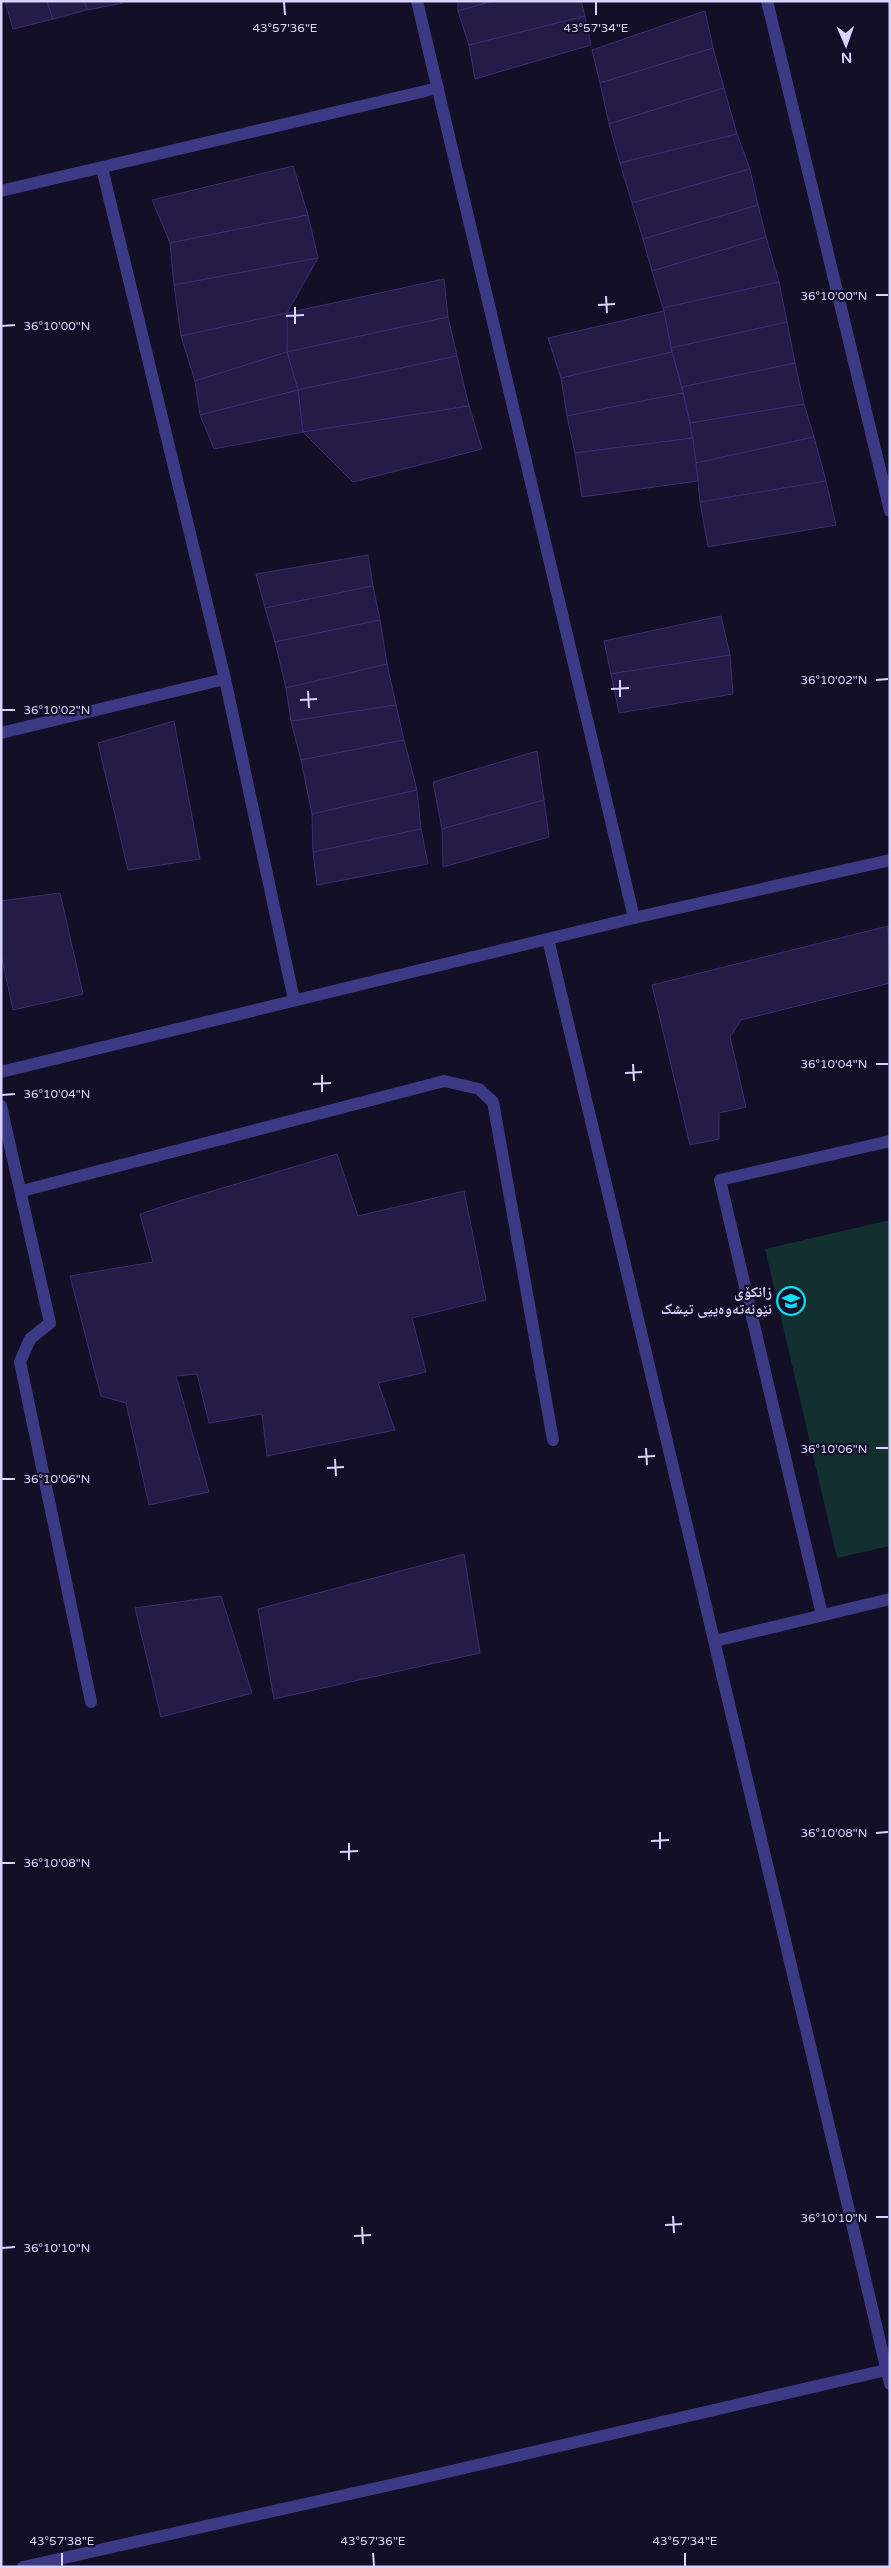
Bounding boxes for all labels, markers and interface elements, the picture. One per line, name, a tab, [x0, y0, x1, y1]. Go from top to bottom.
north arrow	[821, 20, 871, 70]
text: 43°57'36"E	[252, 21, 318, 35]
text: 43°57'34"E	[563, 21, 629, 35]
text: N	[841, 49, 852, 66]
text: 36°10'00"N	[801, 289, 867, 303]
text: 36°10'00"N	[24, 319, 90, 333]
text: 36°10'02"N	[801, 673, 867, 687]
text: 36°10'02"N	[24, 703, 90, 717]
text: 36°10'04"N	[801, 1057, 867, 1071]
text: 36°10'04"N	[24, 1087, 90, 1101]
place label: زانکۆی نێونەتەوەییی تیشک	[661, 1283, 772, 1318]
school or university icon: زانکۆی نێونەتەوەییی تیشک	[776, 1286, 806, 1316]
text: 36°10'06"N	[801, 1442, 867, 1456]
text: 36°10'06"N	[24, 1472, 90, 1486]
text: 36°10'08"N	[801, 1826, 867, 1840]
text: 36°10'08"N	[24, 1856, 90, 1870]
text: 36°10'10"N	[801, 2211, 867, 2225]
text: 36°10'10"N	[24, 2241, 90, 2255]
text: 43°57'38"E	[29, 2534, 95, 2548]
text: 43°57'36"E	[340, 2534, 406, 2548]
text: 43°57'34"E	[652, 2534, 718, 2548]

